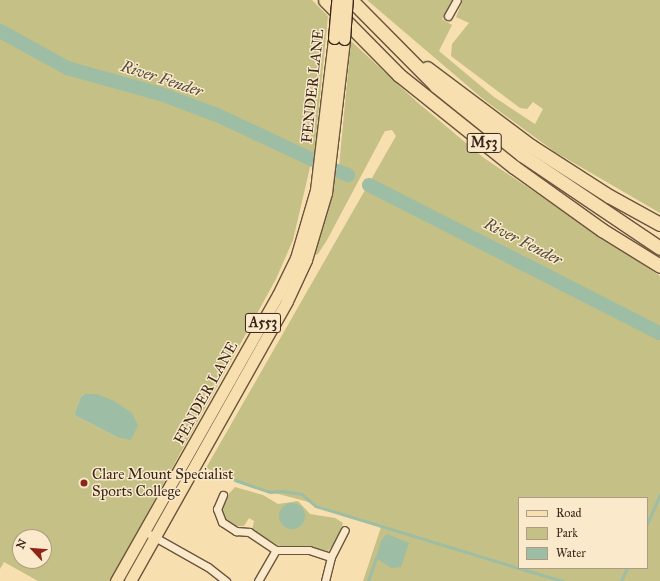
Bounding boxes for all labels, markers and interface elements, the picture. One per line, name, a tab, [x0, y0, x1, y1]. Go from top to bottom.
street label: FENDER LANE	[298, 28, 328, 144]
water label: River Fender	[119, 57, 205, 101]
road number: M53	[466, 131, 502, 155]
water label: River Fender	[481, 214, 565, 270]
road number: A553	[244, 311, 282, 335]
street label: FENDER LANE	[170, 339, 242, 447]
place label: Clare Mount Specialist Sports College	[92, 465, 233, 500]
marker: Clare Mount Specialist Sports College	[79, 478, 89, 488]
legend	[518, 497, 648, 569]
text: Road	[556, 506, 582, 520]
text: Park	[556, 526, 578, 540]
north arrow	[12, 529, 52, 569]
text: N	[14, 537, 30, 551]
text: Water	[556, 546, 586, 560]

